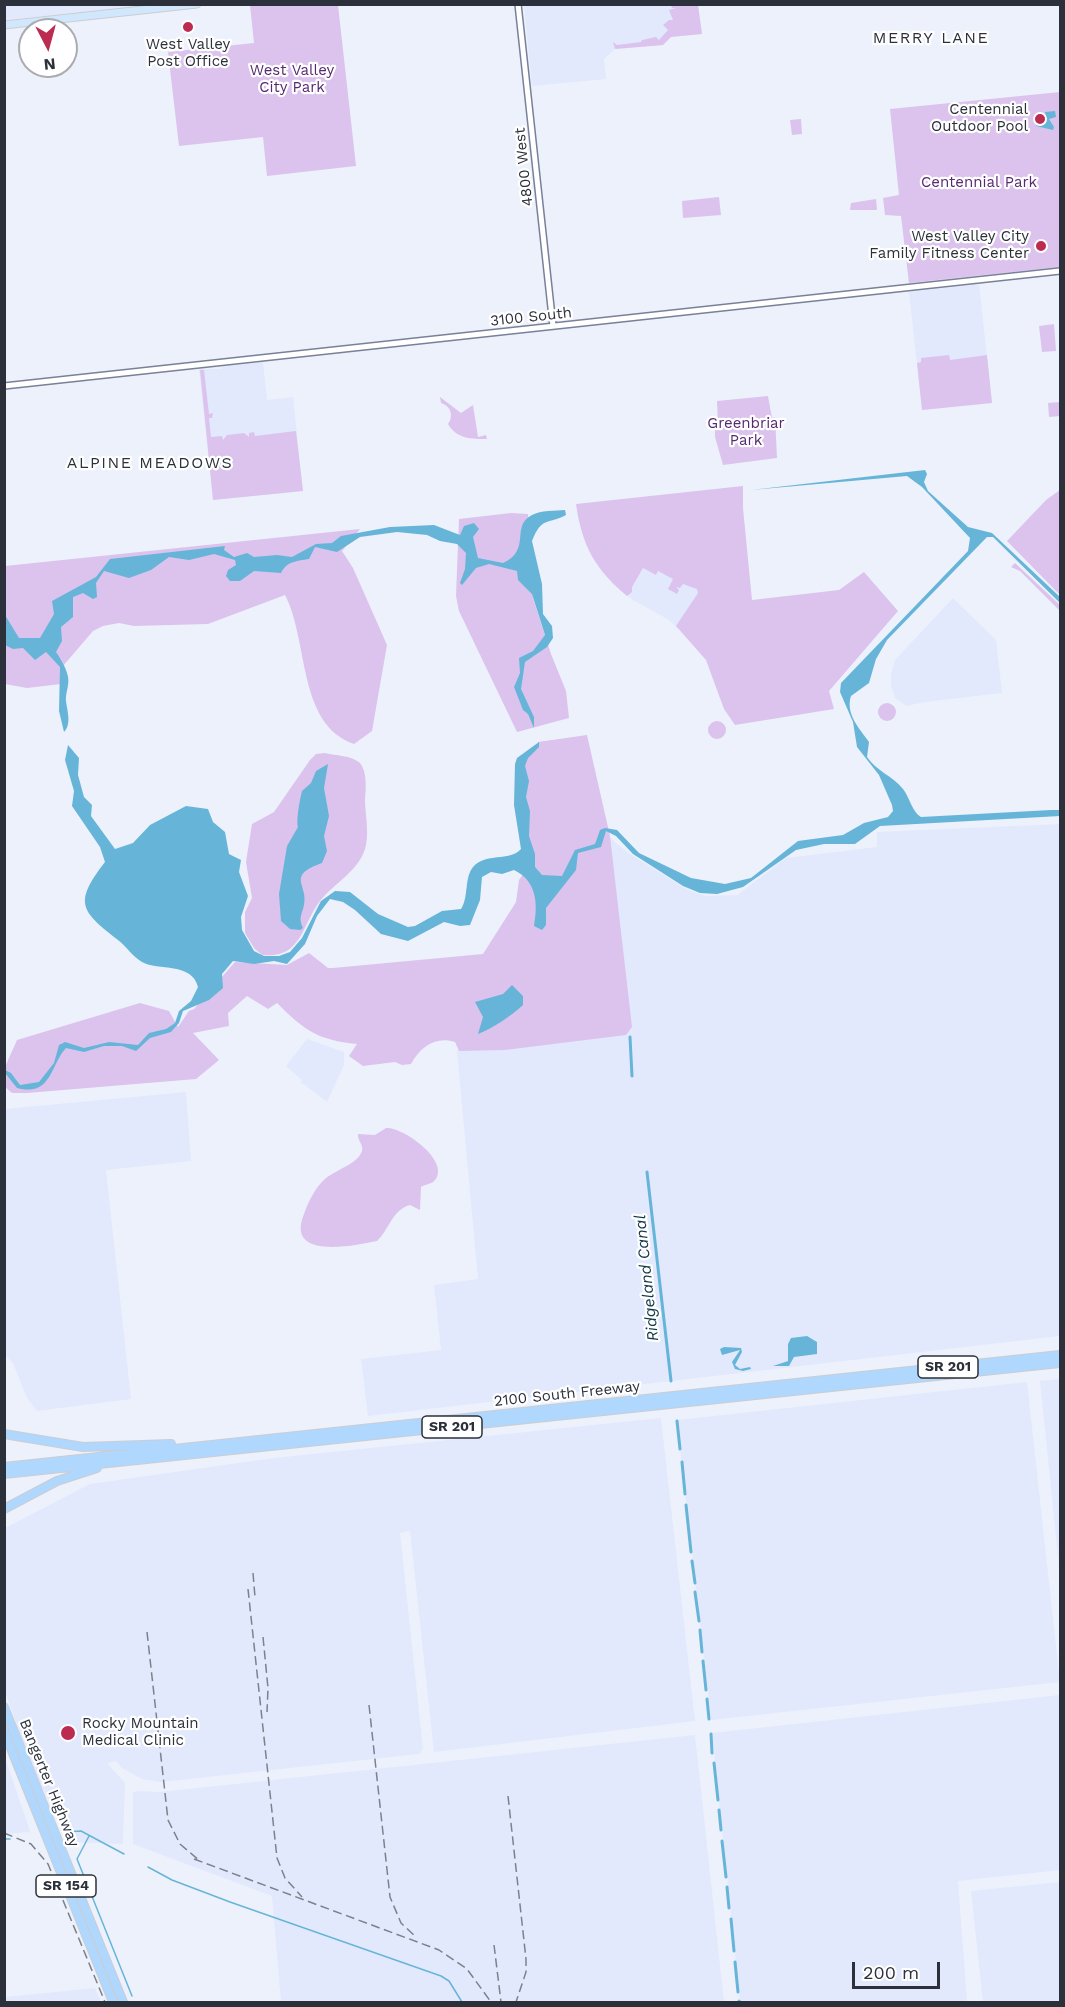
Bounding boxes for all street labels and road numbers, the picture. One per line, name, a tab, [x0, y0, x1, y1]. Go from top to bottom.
street label: 4800 West	[511, 127, 537, 207]
street label: 3100 South	[489, 304, 573, 330]
road number: SR 201	[918, 1356, 978, 1378]
street label: 2100 South Freeway	[493, 1377, 641, 1411]
road number: SR 201	[422, 1416, 482, 1438]
street label: Bangerter Highway	[15, 1716, 83, 1850]
road number: SR 154	[36, 1875, 96, 1897]

